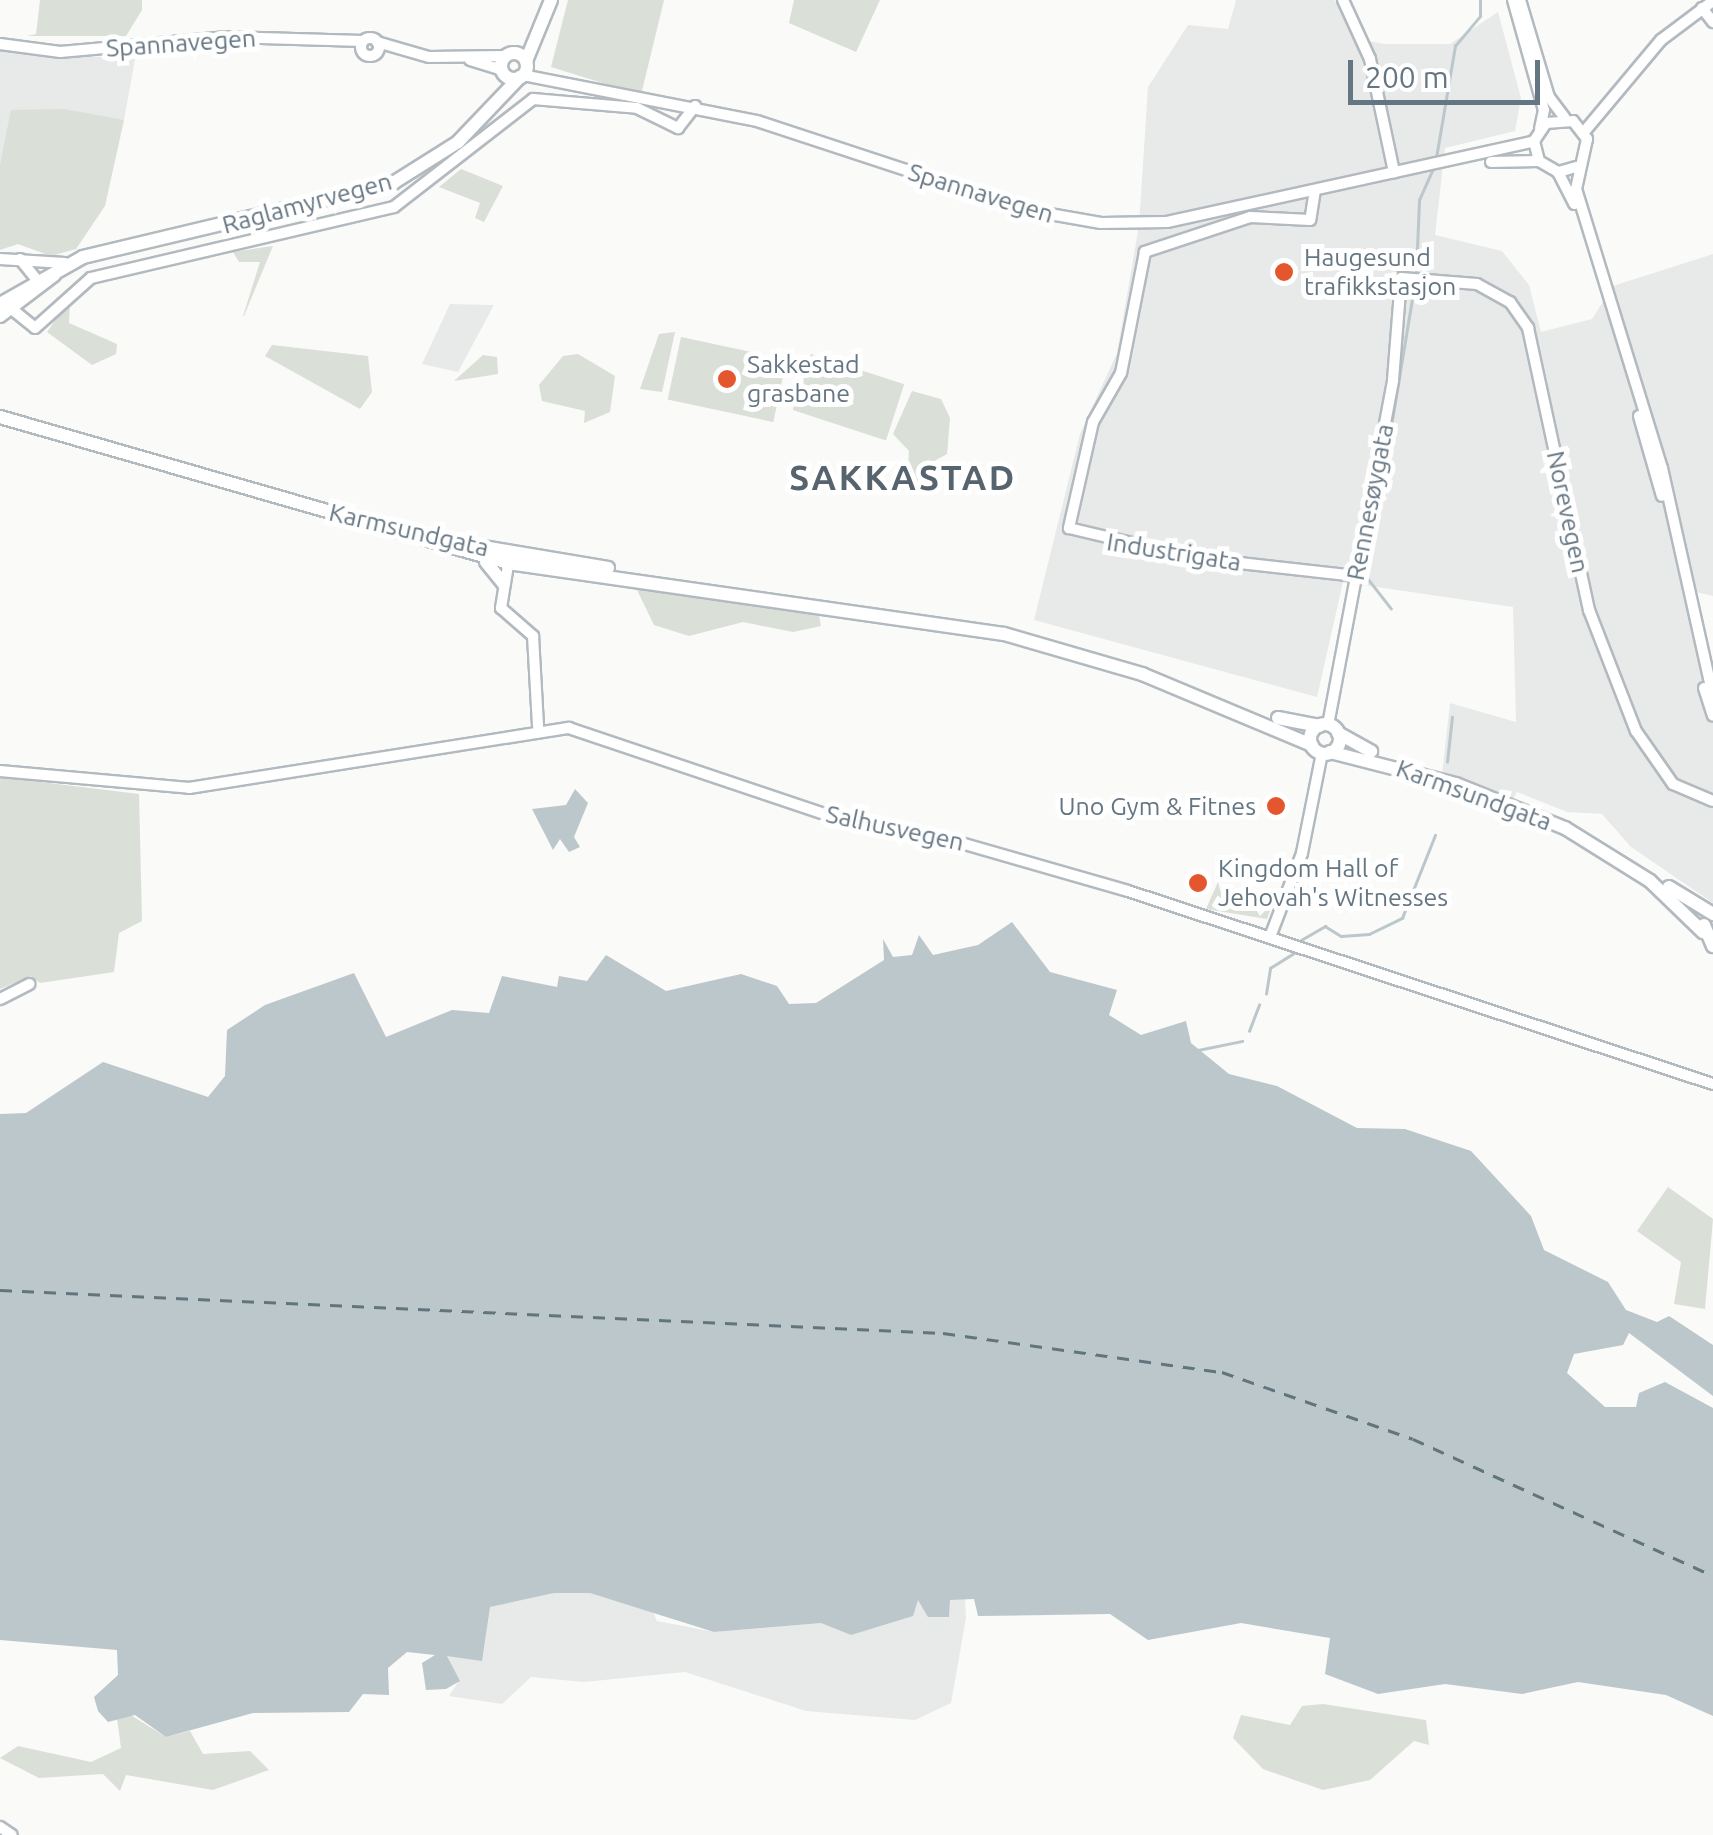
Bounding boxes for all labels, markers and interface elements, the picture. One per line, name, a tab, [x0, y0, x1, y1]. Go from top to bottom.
street label: Spannavegen	[105, 23, 257, 63]
scale bar	[1353, 40, 1546, 102]
text: 200 m	[1365, 60, 1449, 94]
street label: Spannavegen	[905, 157, 1057, 229]
street label: Raglamyrvegen	[219, 166, 395, 240]
place label: Haugesund trafikkstasjon	[1304, 243, 1456, 302]
marker: Haugesund trafikkstasjon	[1273, 261, 1295, 283]
place label: Sakkestad grasbane	[747, 350, 860, 409]
marker: Sakkestad grasbane	[716, 368, 738, 390]
street label: Rennesøygata	[1340, 421, 1400, 583]
street label: Norevegen	[1540, 448, 1596, 576]
district label: SAKKASTAD	[789, 456, 1017, 498]
street label: Karmsundgata	[326, 497, 492, 563]
street label: Industrigata	[1105, 527, 1243, 577]
street label: Karmsundgata	[1392, 753, 1556, 837]
place label: Uno Gym & Fitnes	[1059, 791, 1256, 821]
marker: Uno Gym & Fitnes	[1265, 795, 1287, 817]
street label: Salhusvegen	[823, 799, 967, 857]
place label: Kingdom Hall of Jehovah's Witnesses	[1218, 854, 1448, 913]
marker: Kingdom Hall of Jehovah's Witnesses	[1187, 872, 1209, 894]

